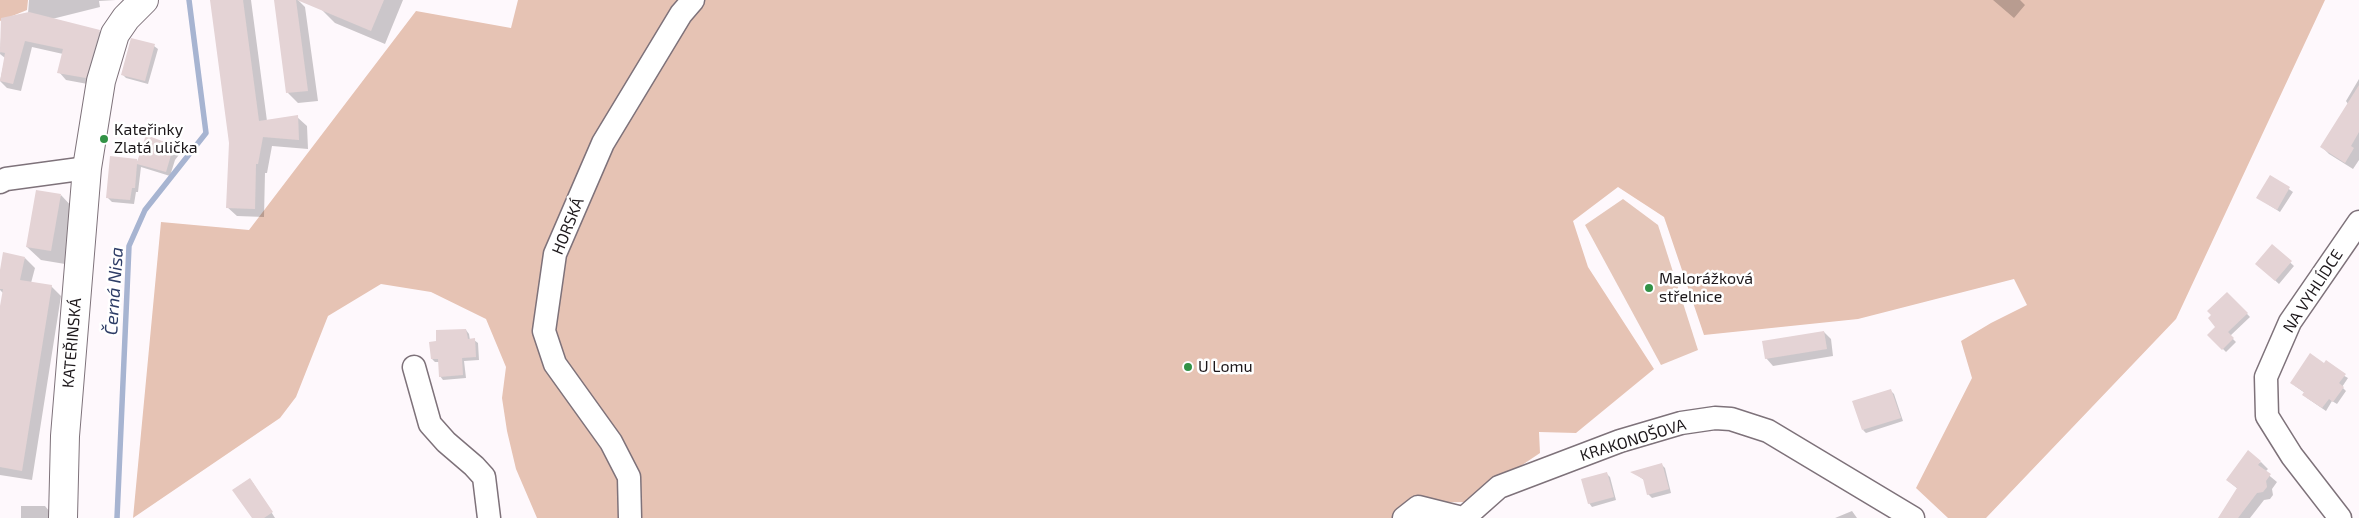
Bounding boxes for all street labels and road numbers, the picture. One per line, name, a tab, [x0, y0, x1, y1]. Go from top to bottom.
street label: HORSKÁ	[548, 195, 588, 257]
street label: NA VYHLÍDCE	[2279, 246, 2347, 336]
street label: KATEŘINSKÁ	[58, 297, 86, 389]
street label: KRAKONOŠOVA	[1578, 415, 1688, 465]

